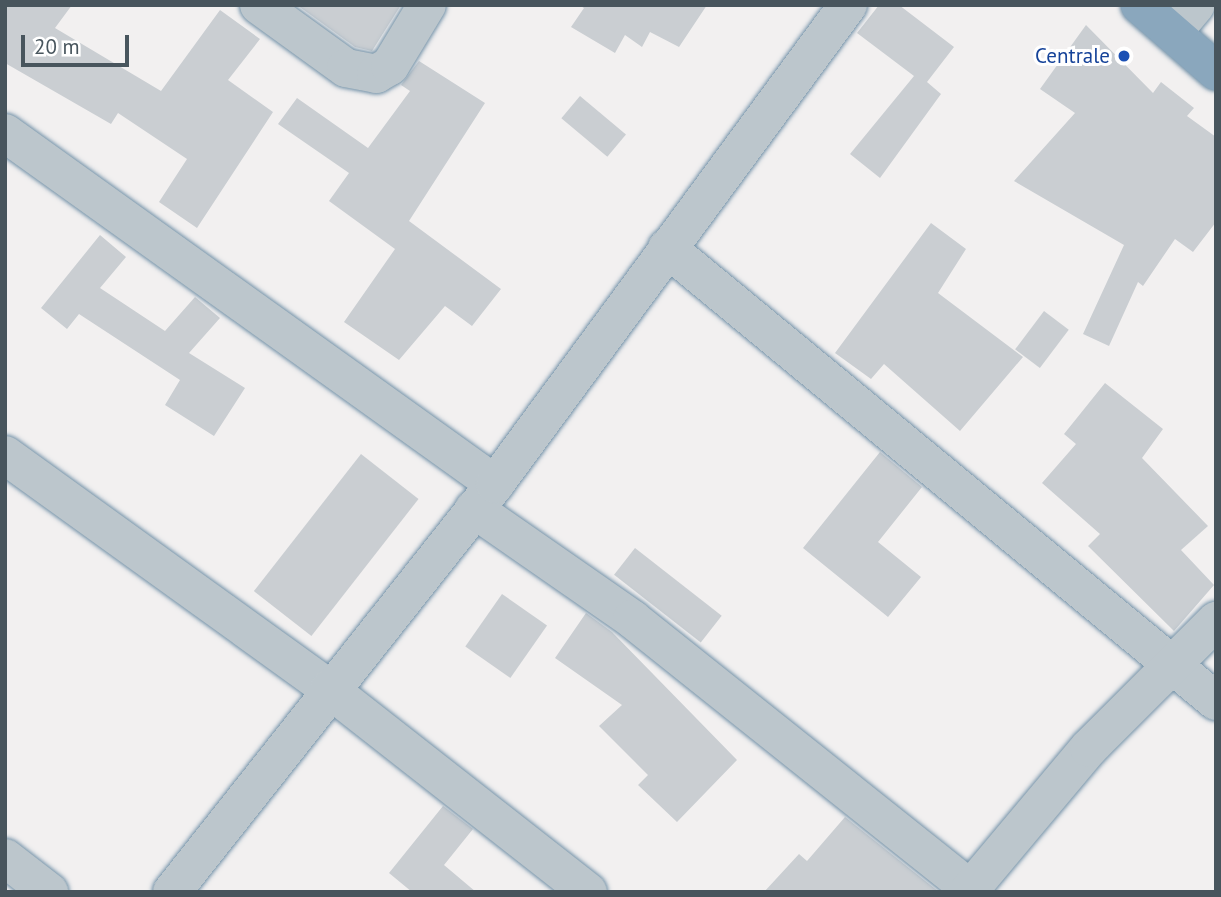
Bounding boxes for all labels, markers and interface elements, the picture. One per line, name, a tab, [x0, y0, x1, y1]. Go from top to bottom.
scale bar	[24, 21, 133, 65]
text: 20 m	[34, 33, 80, 60]
place label: Centrale	[1035, 43, 1110, 69]
marker: Centrale	[1116, 48, 1132, 64]

